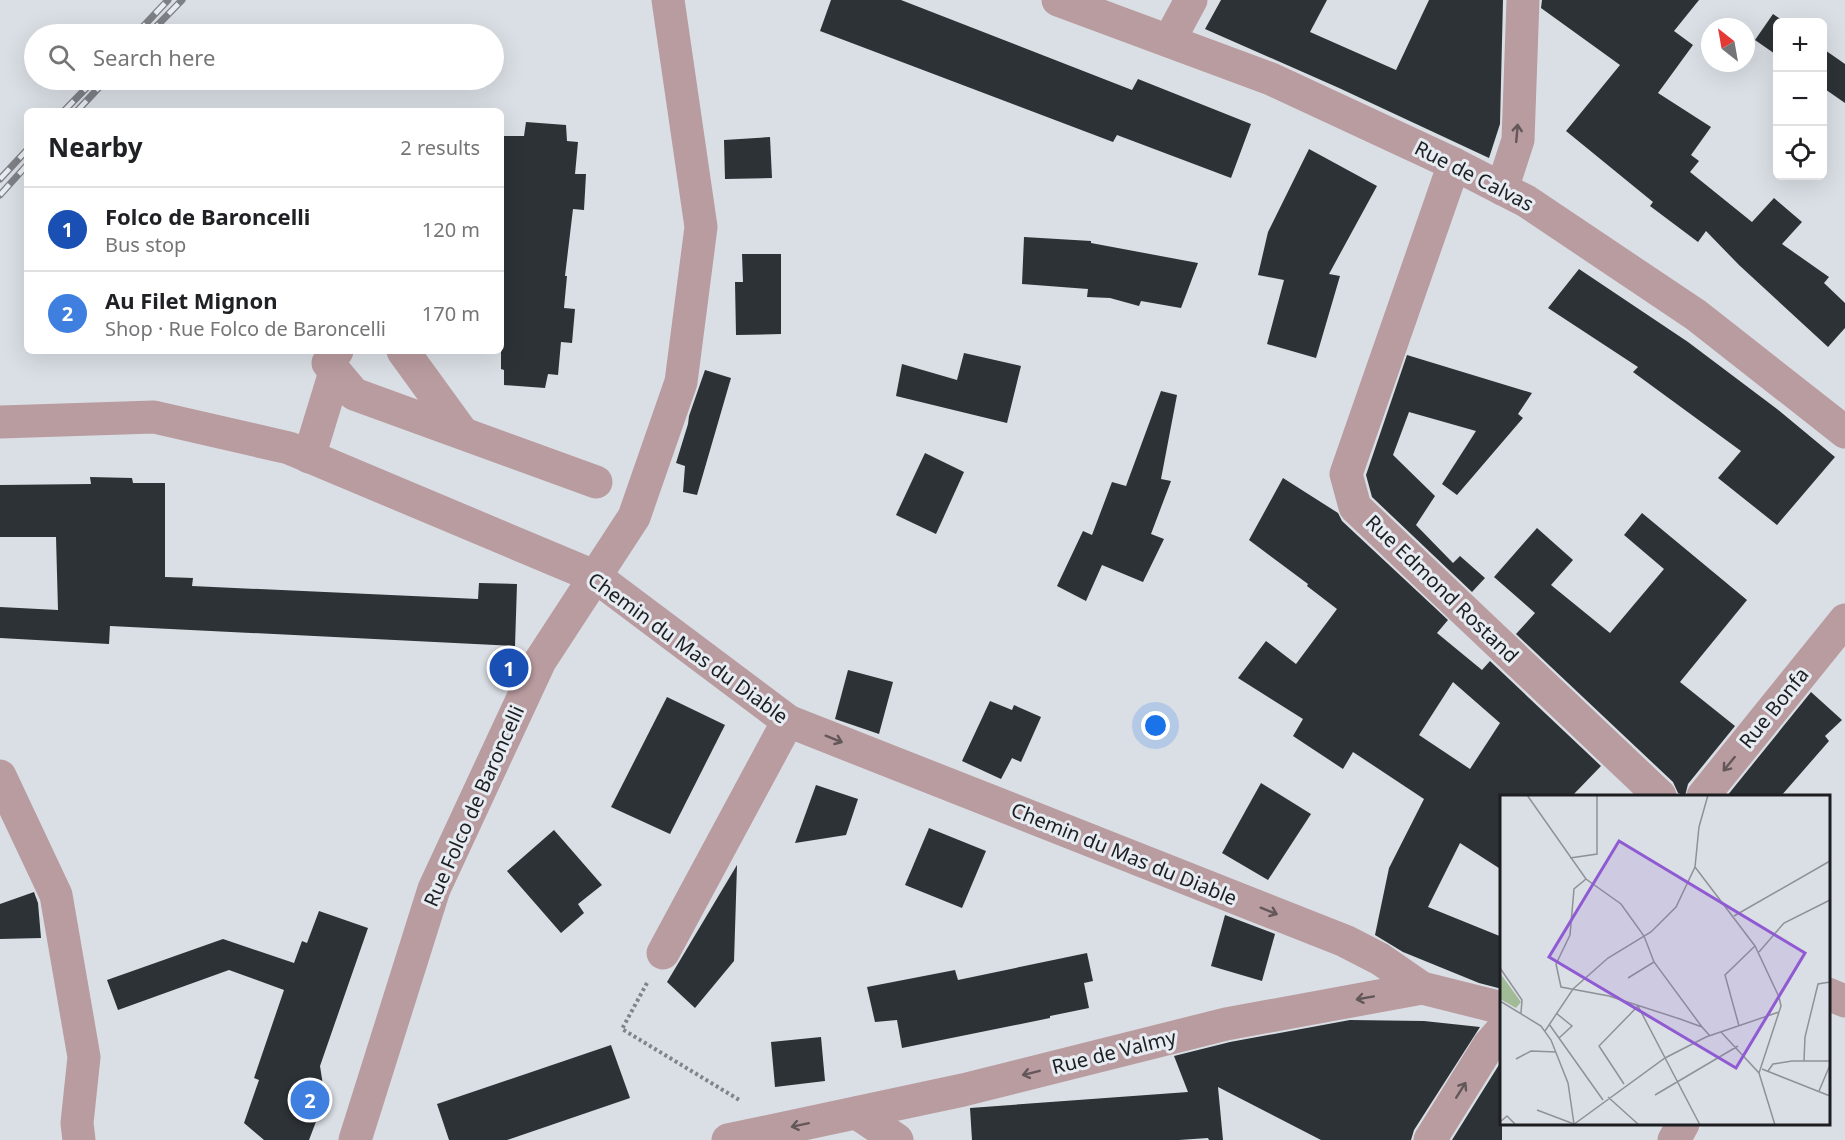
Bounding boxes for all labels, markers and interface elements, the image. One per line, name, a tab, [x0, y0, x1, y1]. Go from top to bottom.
north arrow	[1701, 18, 1755, 72]
map controls	[1773, 18, 1827, 180]
button: +	[1773, 18, 1827, 72]
search box	[24, 24, 504, 90]
icon: search	[45, 41, 78, 74]
text: Search here	[93, 42, 215, 72]
button: −	[1773, 72, 1827, 126]
one-way arrow	[1512, 123, 1523, 143]
button: locate	[1773, 126, 1827, 180]
text: Nearby	[48, 129, 143, 165]
text: 2 results	[400, 134, 480, 161]
street label: Rue de Calvas	[1410, 134, 1538, 217]
text: Folco de Baroncelli	[105, 201, 310, 231]
text: 1	[62, 216, 73, 243]
text: 120 m	[422, 216, 480, 243]
text: Bus stop	[105, 231, 186, 258]
text: Au Filet Mignon	[105, 285, 277, 315]
text: 2	[62, 300, 73, 327]
text: 170 m	[422, 300, 480, 327]
text: Shop · Rue Folco de Baroncelli	[105, 315, 386, 342]
street label: Rue Edmond Rostand	[1360, 509, 1525, 669]
street label: Chemin du Mas du Diable	[583, 566, 794, 729]
pin: 1	[490, 646, 528, 690]
street label: Rue Bonfa	[1733, 662, 1815, 754]
street label: Rue Folco de Baroncelli	[417, 701, 530, 911]
your location	[1141, 711, 1170, 740]
one-way arrow	[824, 734, 843, 745]
one-way arrow	[1723, 755, 1736, 771]
inset map	[1500, 795, 1830, 1125]
street label: Chemin du Mas du Diable	[1007, 796, 1241, 911]
one-way arrow	[1259, 906, 1278, 917]
one-way arrow	[1355, 993, 1375, 1004]
street label: Rue de Valmy	[1049, 1023, 1179, 1080]
one-way arrow	[1022, 1068, 1041, 1080]
pin: 2	[290, 1078, 330, 1122]
one-way arrow	[1455, 1082, 1467, 1099]
one-way arrow	[790, 1120, 810, 1131]

